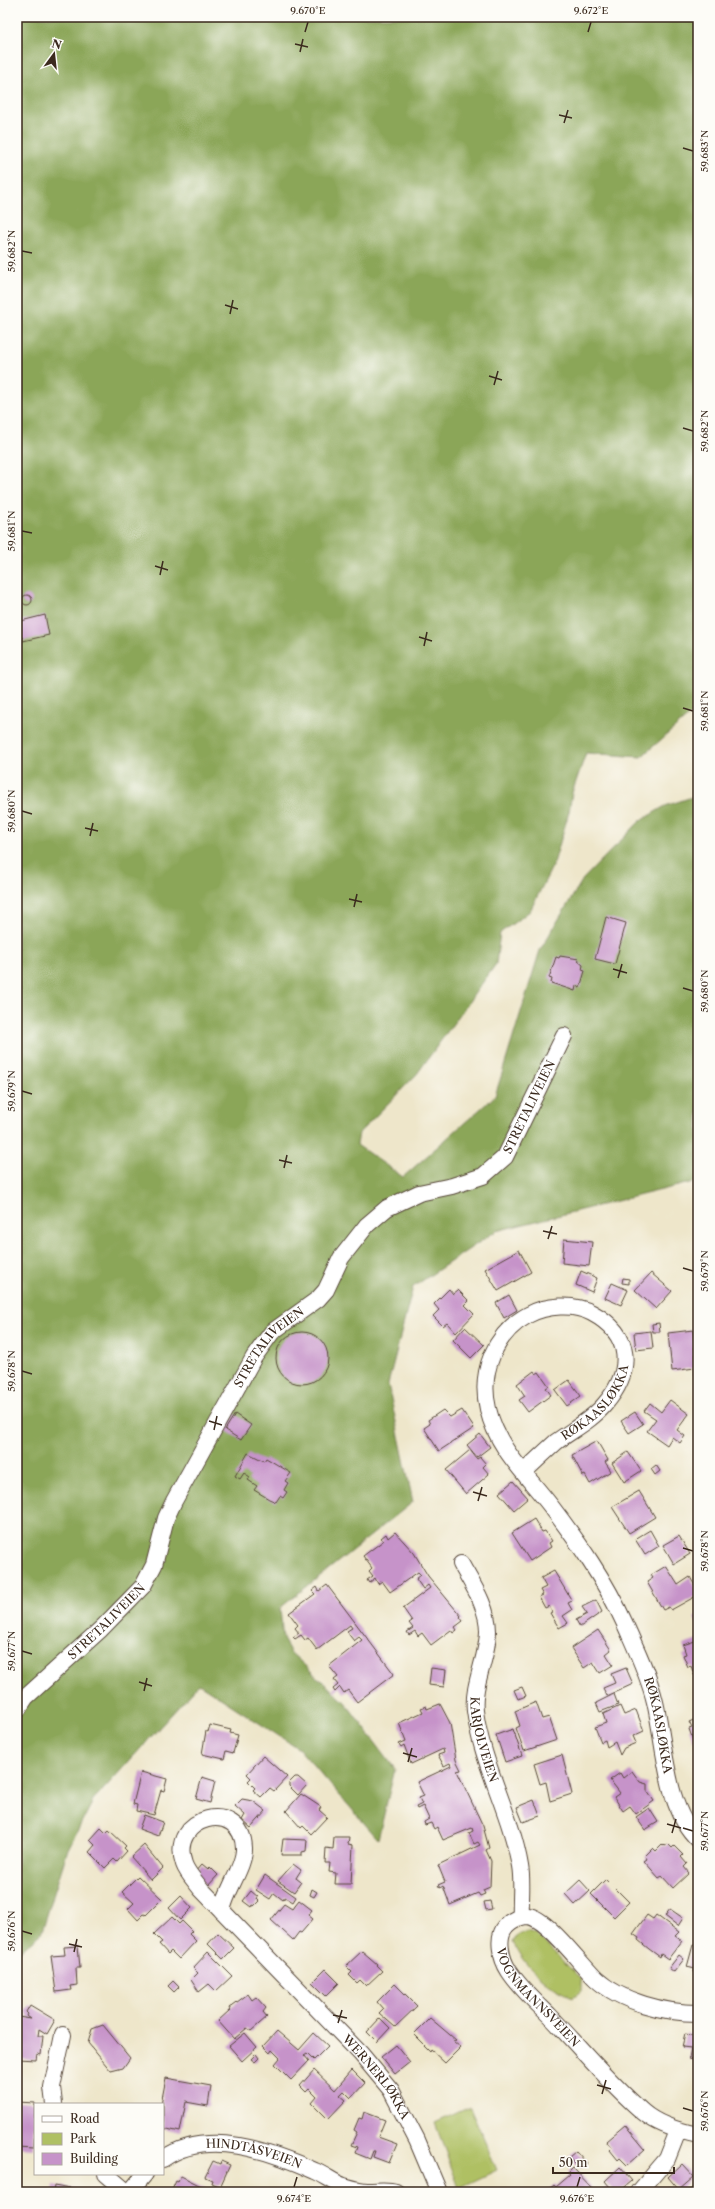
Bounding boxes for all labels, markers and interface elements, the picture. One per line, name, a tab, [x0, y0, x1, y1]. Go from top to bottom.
text: 9.670°E	[290, 4, 326, 17]
text: 9.672°E	[574, 4, 608, 17]
north arrow	[34, 34, 74, 74]
text: N	[50, 36, 63, 52]
text: 59.683°N	[698, 130, 711, 172]
text: 59.682°N	[5, 230, 18, 272]
text: 59.682°N	[698, 410, 711, 452]
text: 59.681°N	[5, 511, 18, 551]
text: 59.681°N	[698, 691, 711, 731]
text: 59.680°N	[5, 789, 18, 833]
text: 59.680°N	[698, 969, 711, 1013]
street label: STRETALIVEIEN	[500, 1058, 558, 1156]
text: 59.679°N	[5, 1070, 18, 1112]
text: 59.679°N	[698, 1250, 711, 1292]
street label: STRETALIVEIEN	[231, 1303, 307, 1390]
text: 59.678°N	[5, 1350, 18, 1392]
street label: RØKAASLØKKA	[558, 1362, 631, 1443]
text: 59.678°N	[698, 1530, 711, 1572]
street label: STRETALIVEIEN	[64, 1580, 148, 1662]
text: 59.677°N	[5, 1631, 18, 1671]
street label: RØKAASLØKKA	[641, 1675, 676, 1776]
street label: KARJOLVEIEN	[467, 1696, 502, 1784]
text: 59.677°N	[698, 1811, 711, 1851]
text: 59.676°N	[5, 1910, 18, 1952]
street label: VOGNMANNSVEIEN	[493, 1945, 583, 2050]
street label: WERNERLØKKA	[339, 2031, 413, 2123]
text: 59.676°N	[698, 2090, 711, 2132]
legend	[34, 2103, 164, 2175]
text: Road	[70, 2111, 100, 2126]
text: Park	[70, 2131, 97, 2146]
street label: HINDTÅSVEIEN	[206, 2136, 304, 2172]
scale bar	[553, 2149, 674, 2175]
text: Building	[70, 2151, 118, 2166]
text: 50 m	[559, 2155, 588, 2170]
text: 9.674°E	[277, 2192, 311, 2205]
text: 9.676°E	[560, 2192, 594, 2205]

